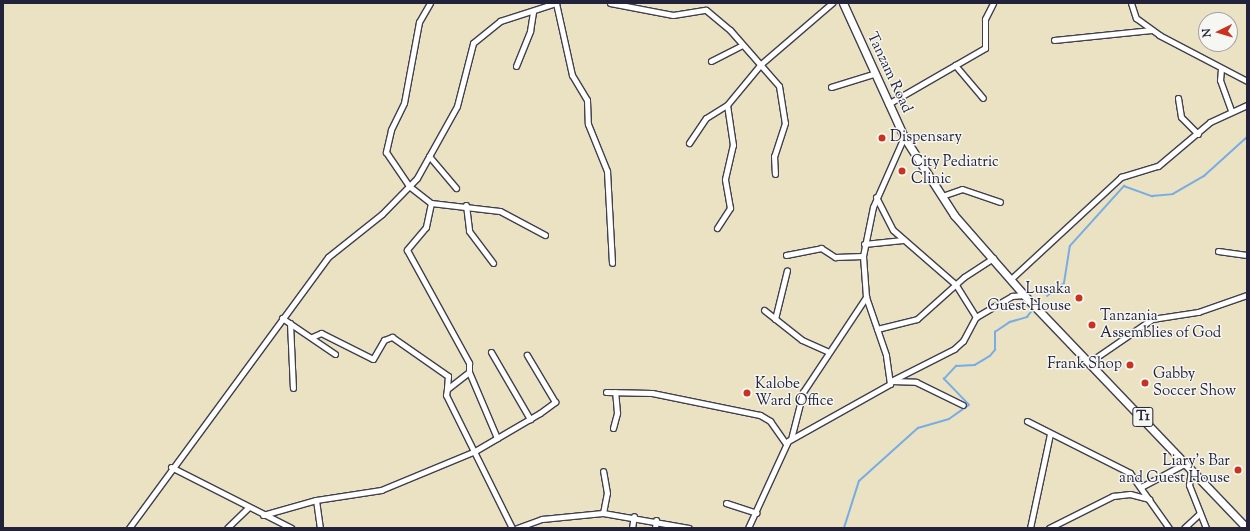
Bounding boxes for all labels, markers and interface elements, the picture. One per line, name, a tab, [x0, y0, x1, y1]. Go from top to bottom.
north arrow	[1198, 12, 1238, 52]
text: N	[1199, 28, 1215, 38]
street label: Tanzam Road	[862, 30, 916, 116]
place label: Dispensary	[890, 129, 962, 147]
marker: Dispensary	[877, 133, 887, 143]
place label: City Pediatric Clinic	[911, 153, 999, 188]
marker: City Pediatric Clinic	[896, 165, 908, 177]
place label: Lusaka Guest House	[987, 280, 1071, 315]
marker: Lusaka Guest House	[1074, 293, 1084, 303]
place label: Tanzania Assemblies of God	[1100, 307, 1221, 342]
marker: Tanzania Assemblies of God	[1087, 320, 1097, 330]
place label: Frank Shop	[1047, 356, 1122, 374]
marker: Frank Shop	[1125, 360, 1135, 370]
place label: Gabby Soccer Show	[1153, 365, 1236, 400]
place label: Kalobe Ward Office	[755, 375, 833, 410]
marker: Gabby Soccer Show	[1140, 378, 1150, 388]
marker: Kalobe Ward Office	[742, 388, 752, 398]
road number: T1	[1132, 405, 1154, 429]
place label: Liary's Bar and Guest House	[1119, 452, 1230, 487]
marker: Liary's Bar and Guest House	[1233, 465, 1243, 475]

